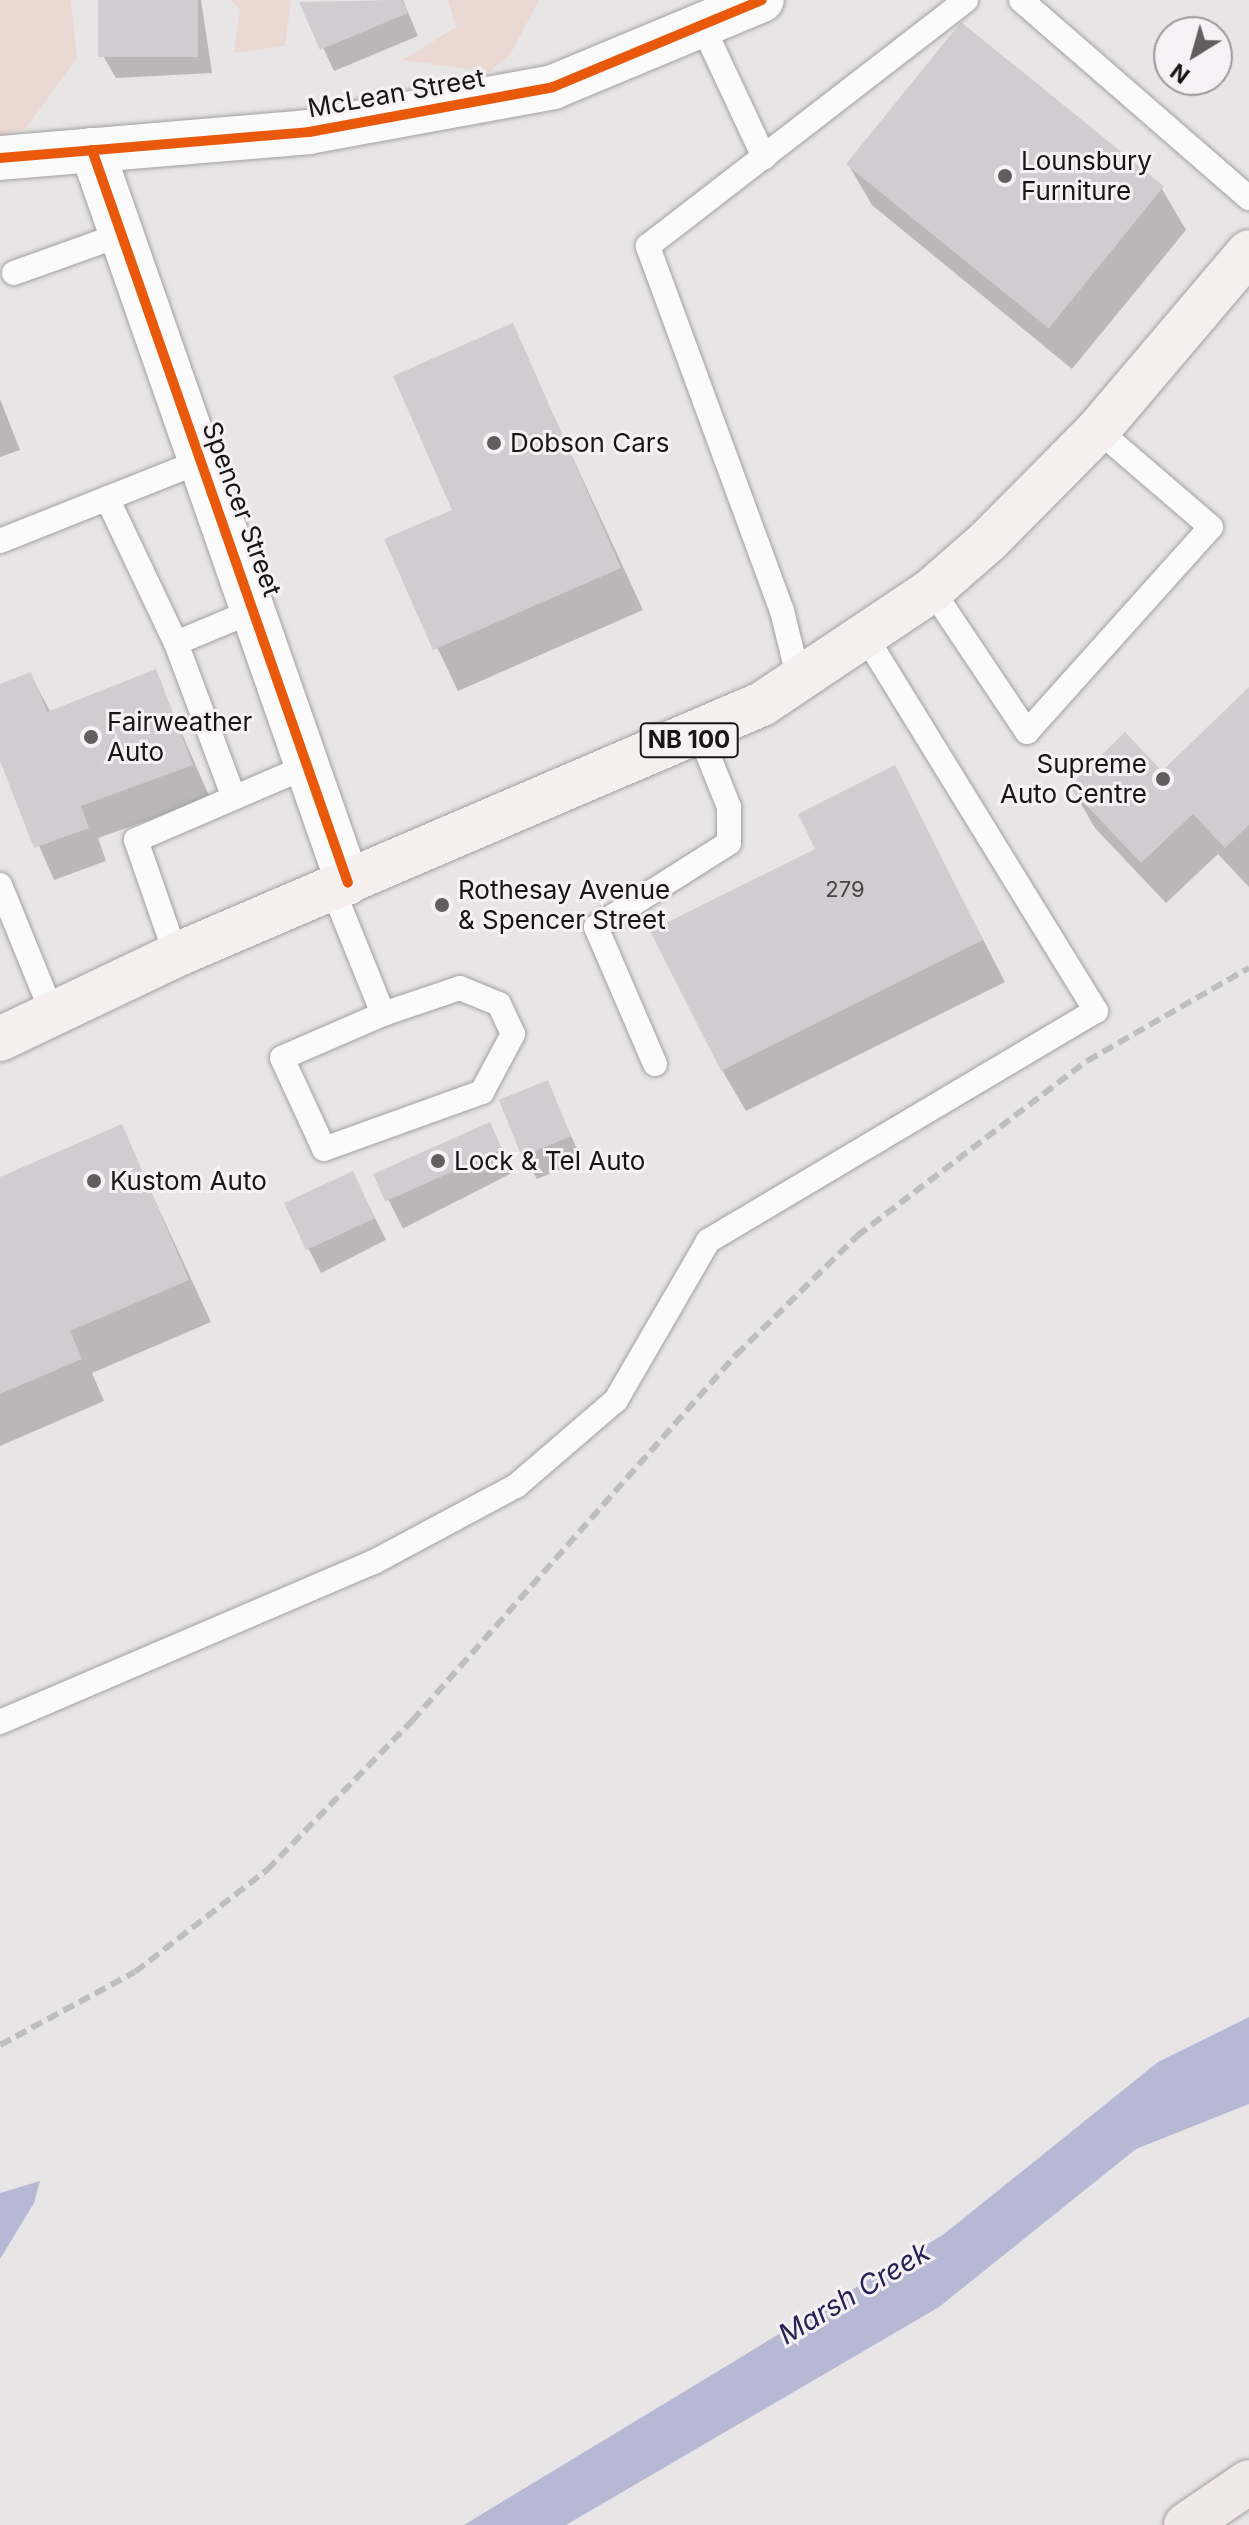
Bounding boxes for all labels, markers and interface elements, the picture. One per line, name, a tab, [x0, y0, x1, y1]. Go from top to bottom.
north arrow	[1153, 16, 1233, 96]
text: N	[1165, 58, 1194, 89]
street label: McLean Street	[305, 62, 487, 124]
place label: Lounsbury Furniture	[1021, 145, 1152, 206]
marker: Lounsbury Furniture	[996, 167, 1014, 185]
street label: Spencer Street	[196, 417, 288, 601]
place label: Dobson Cars	[510, 427, 669, 459]
marker: Dobson Cars	[485, 434, 503, 452]
place label: Fairweather Auto	[107, 706, 252, 768]
road number: NB 100	[639, 720, 739, 760]
marker: Fairweather Auto	[82, 728, 100, 746]
place label: Supreme Auto Centre	[1000, 748, 1147, 810]
marker: Supreme Auto Centre	[1154, 770, 1172, 788]
place label: Rothesay Avenue & Spencer Street	[458, 874, 670, 936]
house number: 279	[825, 877, 865, 903]
marker: Rothesay Avenue & Spencer Street	[433, 896, 451, 914]
place label: Lock & Tel Auto	[454, 1145, 645, 1177]
marker: Lock & Tel Auto	[429, 1152, 447, 1170]
place label: Kustom Auto	[110, 1165, 267, 1197]
marker: Kustom Auto	[85, 1172, 103, 1190]
water label: Marsh Creek	[772, 2235, 936, 2351]

